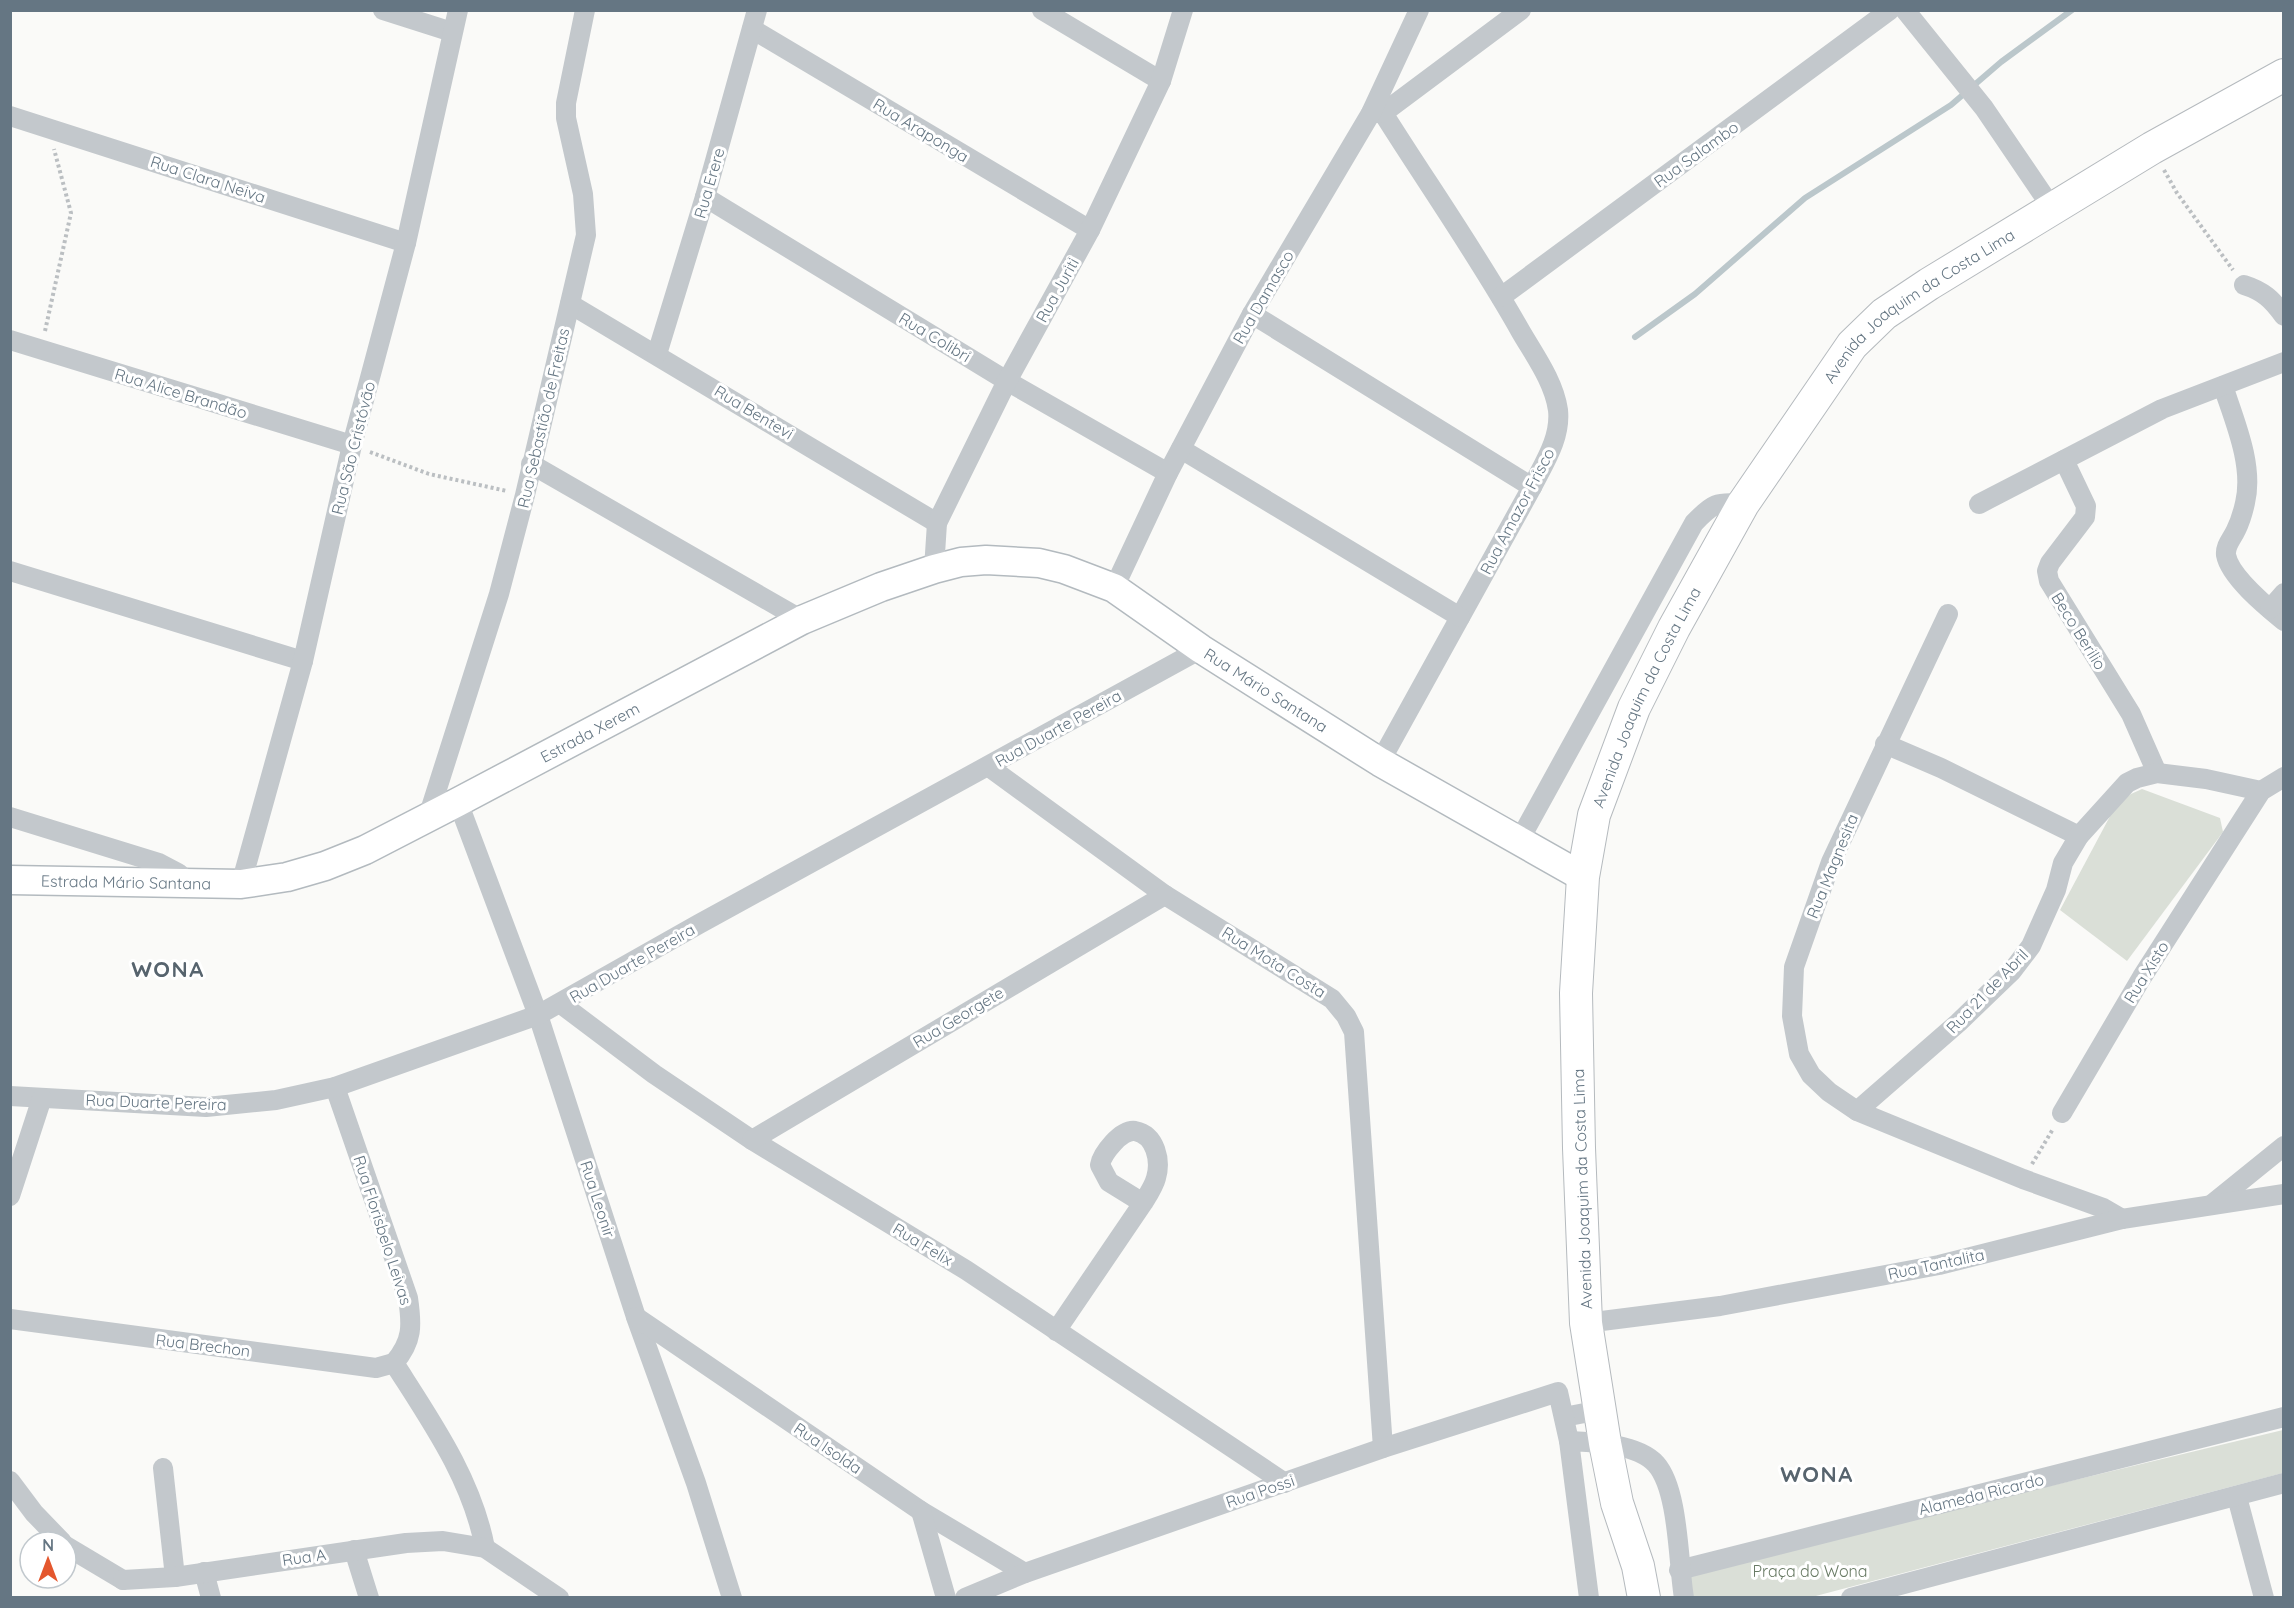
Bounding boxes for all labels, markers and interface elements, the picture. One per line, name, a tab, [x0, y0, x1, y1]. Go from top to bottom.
street label: Rua Araponga	[870, 94, 972, 166]
street label: Rua Salambo	[1650, 117, 1742, 191]
street label: Rua Erere	[689, 145, 729, 221]
street label: Rua Clara Neiva	[148, 151, 268, 207]
street label: Avenida Joaquim da Costa Lima	[1819, 224, 2018, 387]
street label: Rua Damasco	[1228, 247, 1298, 347]
street label: Rua Juriti	[1031, 254, 1083, 326]
street label: Rua Colibri	[895, 308, 975, 366]
street label: Rua Sebastião de Freitas	[513, 326, 573, 510]
street label: Rua Alice Brandão	[112, 363, 250, 423]
street label: Rua São Cristóvão	[327, 379, 379, 517]
street label: Rua Bentevi	[711, 381, 797, 443]
street label: Rua Amazor Frisco	[1475, 444, 1559, 578]
street label: Avenida Joaquim da Costa Lima	[1588, 583, 1705, 810]
street label: Beco Berilio	[2047, 589, 2111, 673]
street label: Rua Mário Santana	[1200, 644, 1332, 736]
street label: Rua Duarte Pereira	[991, 685, 1125, 771]
street label: Estrada Xerem	[537, 698, 643, 767]
street label: Rua Magnesita	[1802, 811, 1862, 921]
street label: Estrada Mário Santana	[41, 871, 211, 893]
street label: Rua Duarte Pereira	[566, 919, 698, 1007]
street label: Rua Mota Costa	[1218, 922, 1330, 1002]
street label: Rua Xisto	[2119, 937, 2173, 1007]
street label: Rua 21 de Abril	[1942, 945, 2032, 1037]
district label: WONA	[131, 955, 205, 983]
street label: Rua Georgete	[909, 982, 1007, 1052]
street label: Avenida Joaquim da Costa Lima	[1568, 1068, 1596, 1310]
street label: Rua Duarte Pereira	[85, 1090, 227, 1114]
street label: Rua Florisbelo Leivas	[349, 1153, 417, 1307]
street label: Rua Leonir	[576, 1158, 620, 1240]
street label: Rua Felix	[889, 1218, 957, 1270]
street label: Rua Tantalita	[1886, 1244, 1986, 1284]
street label: Rua Brechon	[154, 1329, 252, 1361]
street label: Rua Isolda	[790, 1418, 866, 1478]
district label: WONA	[1780, 1460, 1854, 1488]
street label: Alameda Ricardo	[1916, 1469, 2046, 1519]
street label: Rua Possi	[1223, 1470, 1297, 1512]
north arrow	[18, 1530, 78, 1590]
text: N	[42, 1535, 54, 1555]
street label: Rua A	[281, 1544, 327, 1570]
park label: Praça do Wona	[1752, 1561, 1868, 1581]

